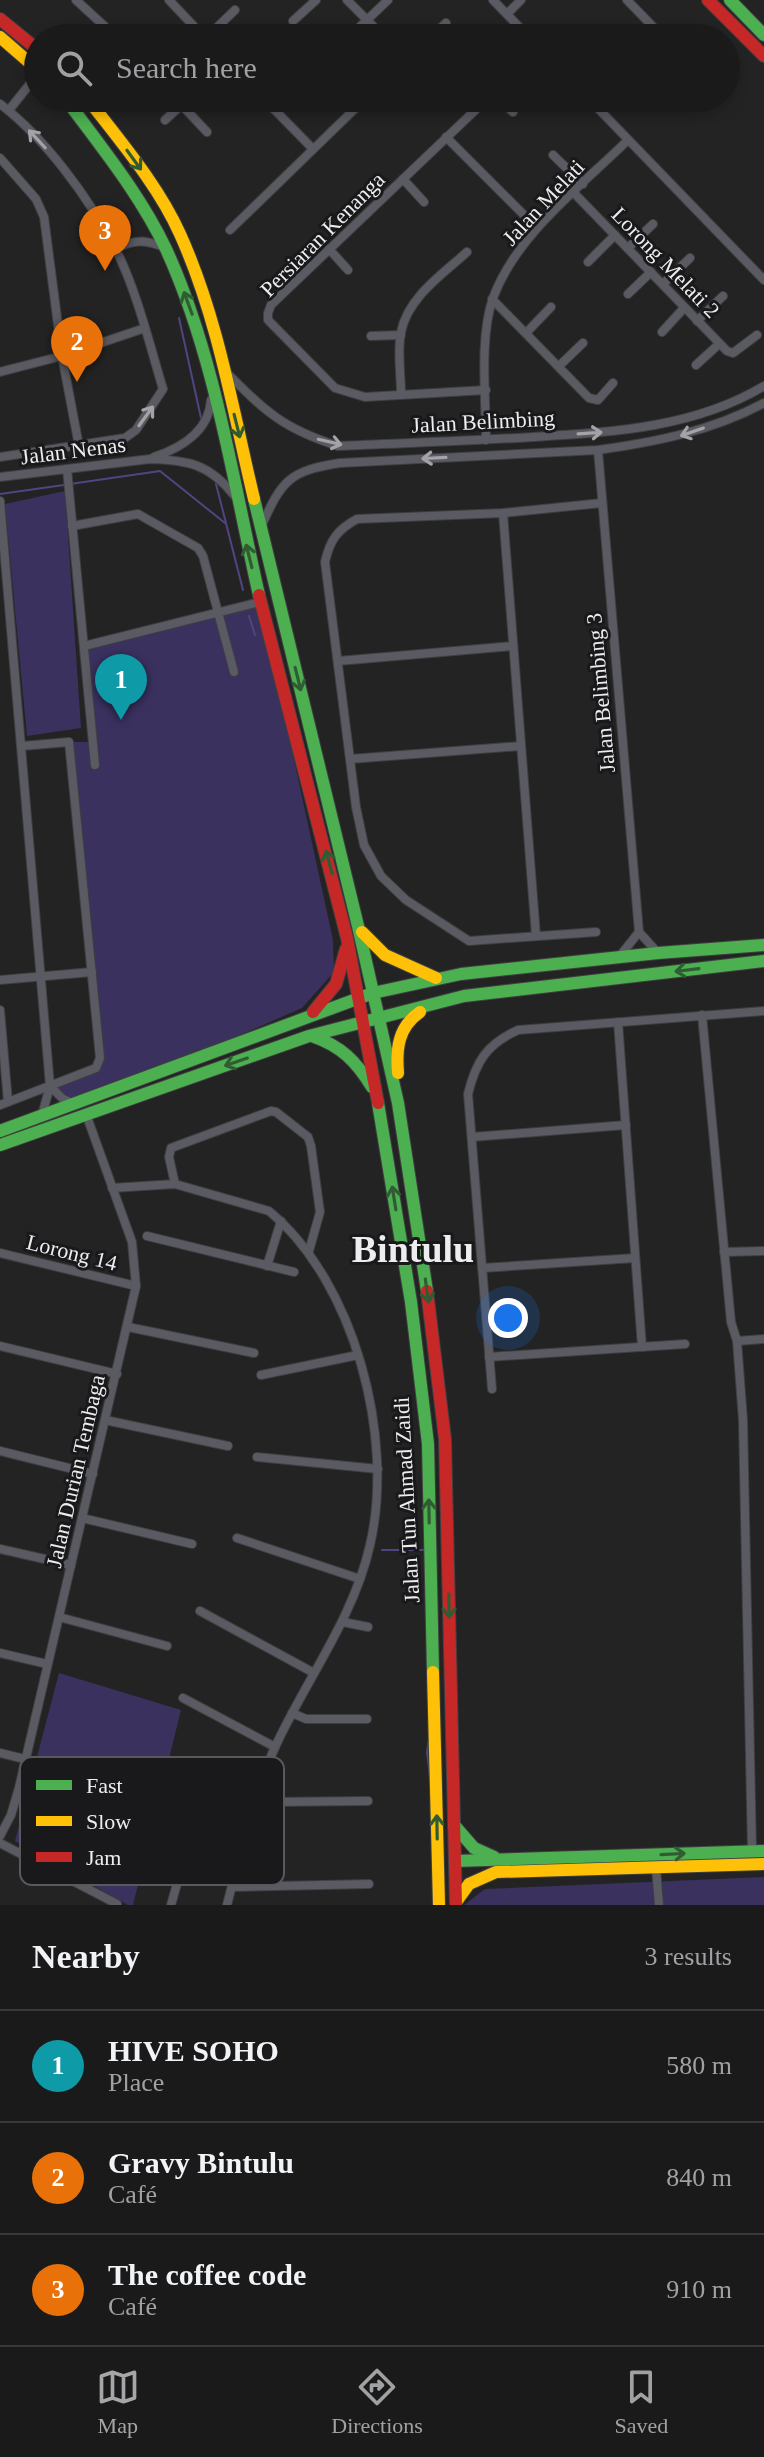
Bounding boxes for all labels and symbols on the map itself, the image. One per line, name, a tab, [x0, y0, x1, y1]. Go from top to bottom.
one-way arrow	[27, 129, 46, 149]
one-way arrow	[126, 149, 143, 170]
street label: Jalan Melati	[497, 154, 589, 250]
street label: Persiaran Kenanga	[255, 167, 390, 302]
street label: Lorong Melati 2	[607, 202, 725, 323]
pin: 3	[79, 205, 131, 271]
one-way arrow	[180, 292, 194, 316]
pin: 2	[51, 316, 103, 382]
street label: Jalan Belimbing	[411, 405, 555, 438]
one-way arrow	[137, 406, 154, 427]
one-way arrow	[230, 413, 245, 439]
one-way arrow	[576, 425, 603, 440]
one-way arrow	[680, 426, 705, 441]
street label: Jalan Nenas	[19, 432, 127, 469]
one-way arrow	[317, 435, 343, 450]
one-way arrow	[421, 451, 448, 466]
one-way arrow	[241, 544, 256, 569]
street label: Jalan Belimbing 3	[581, 612, 620, 774]
pin: 1	[95, 654, 147, 720]
one-way arrow	[292, 666, 307, 691]
one-way arrow	[320, 849, 335, 875]
one-way arrow	[674, 963, 700, 978]
one-way arrow	[224, 1055, 249, 1070]
one-way arrow	[386, 1185, 401, 1211]
district label: Bintulu	[352, 1228, 474, 1270]
street label: Lorong 14	[24, 1229, 120, 1276]
one-way arrow	[420, 1278, 435, 1303]
your location	[488, 1298, 528, 1338]
street label: Jalan Durian Tembaga	[41, 1372, 110, 1570]
street label: Jalan Tun Ahmad Zaidi	[389, 1396, 424, 1603]
one-way arrow	[422, 1498, 437, 1525]
one-way arrow	[441, 1592, 456, 1619]
legend	[20, 1757, 284, 1885]
text: Fast	[86, 1773, 123, 1798]
text: Slow	[86, 1809, 131, 1834]
one-way arrow	[430, 1814, 445, 1841]
text: Jam	[86, 1845, 121, 1870]
one-way arrow	[659, 1847, 686, 1862]

